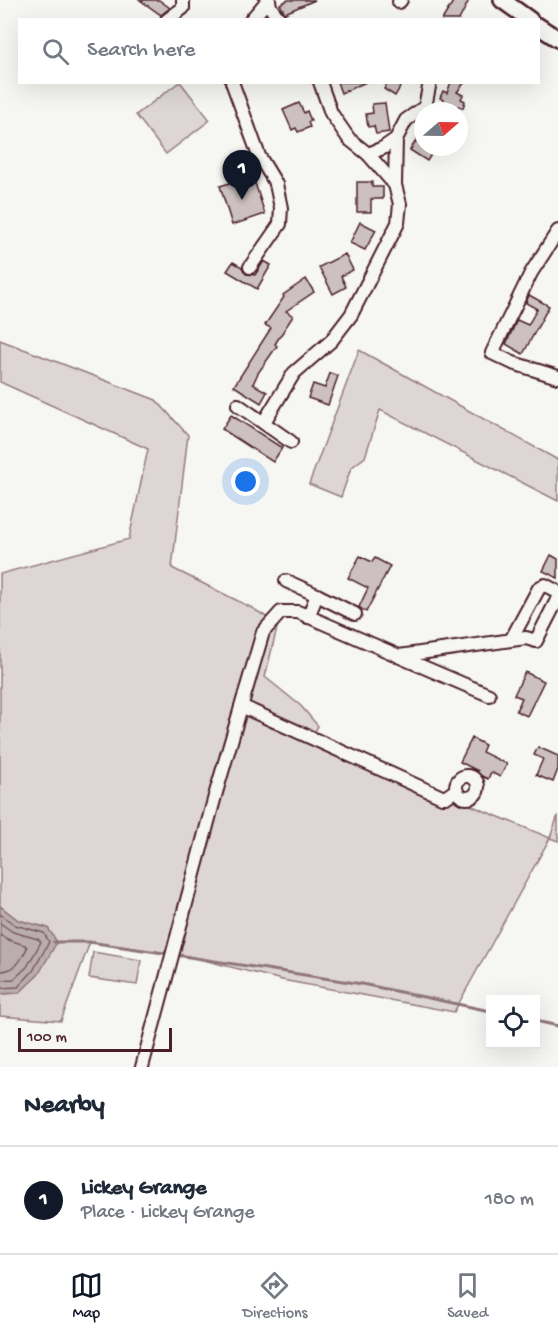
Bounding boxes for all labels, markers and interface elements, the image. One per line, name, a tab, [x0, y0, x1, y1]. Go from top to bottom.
search box	[18, 18, 540, 84]
icon: search	[39, 35, 72, 68]
text: Search here	[87, 38, 195, 64]
north arrow	[414, 102, 468, 156]
pin: 1	[222, 150, 262, 200]
your location	[231, 467, 260, 496]
map controls	[486, 995, 540, 1049]
button: locate	[486, 995, 540, 1049]
scale bar	[18, 1025, 172, 1052]
text: 100 m	[27, 1029, 67, 1048]
text: Nearby	[24, 1091, 105, 1122]
text: Lickey Grange	[81, 1176, 207, 1202]
text: 1	[39, 1189, 48, 1212]
text: 180 m	[485, 1189, 534, 1212]
text: Place · Lickey Grange	[81, 1202, 255, 1225]
tab: Map	[70, 1269, 103, 1324]
tab: Directions	[242, 1269, 308, 1324]
tab: Saved	[447, 1269, 488, 1324]

